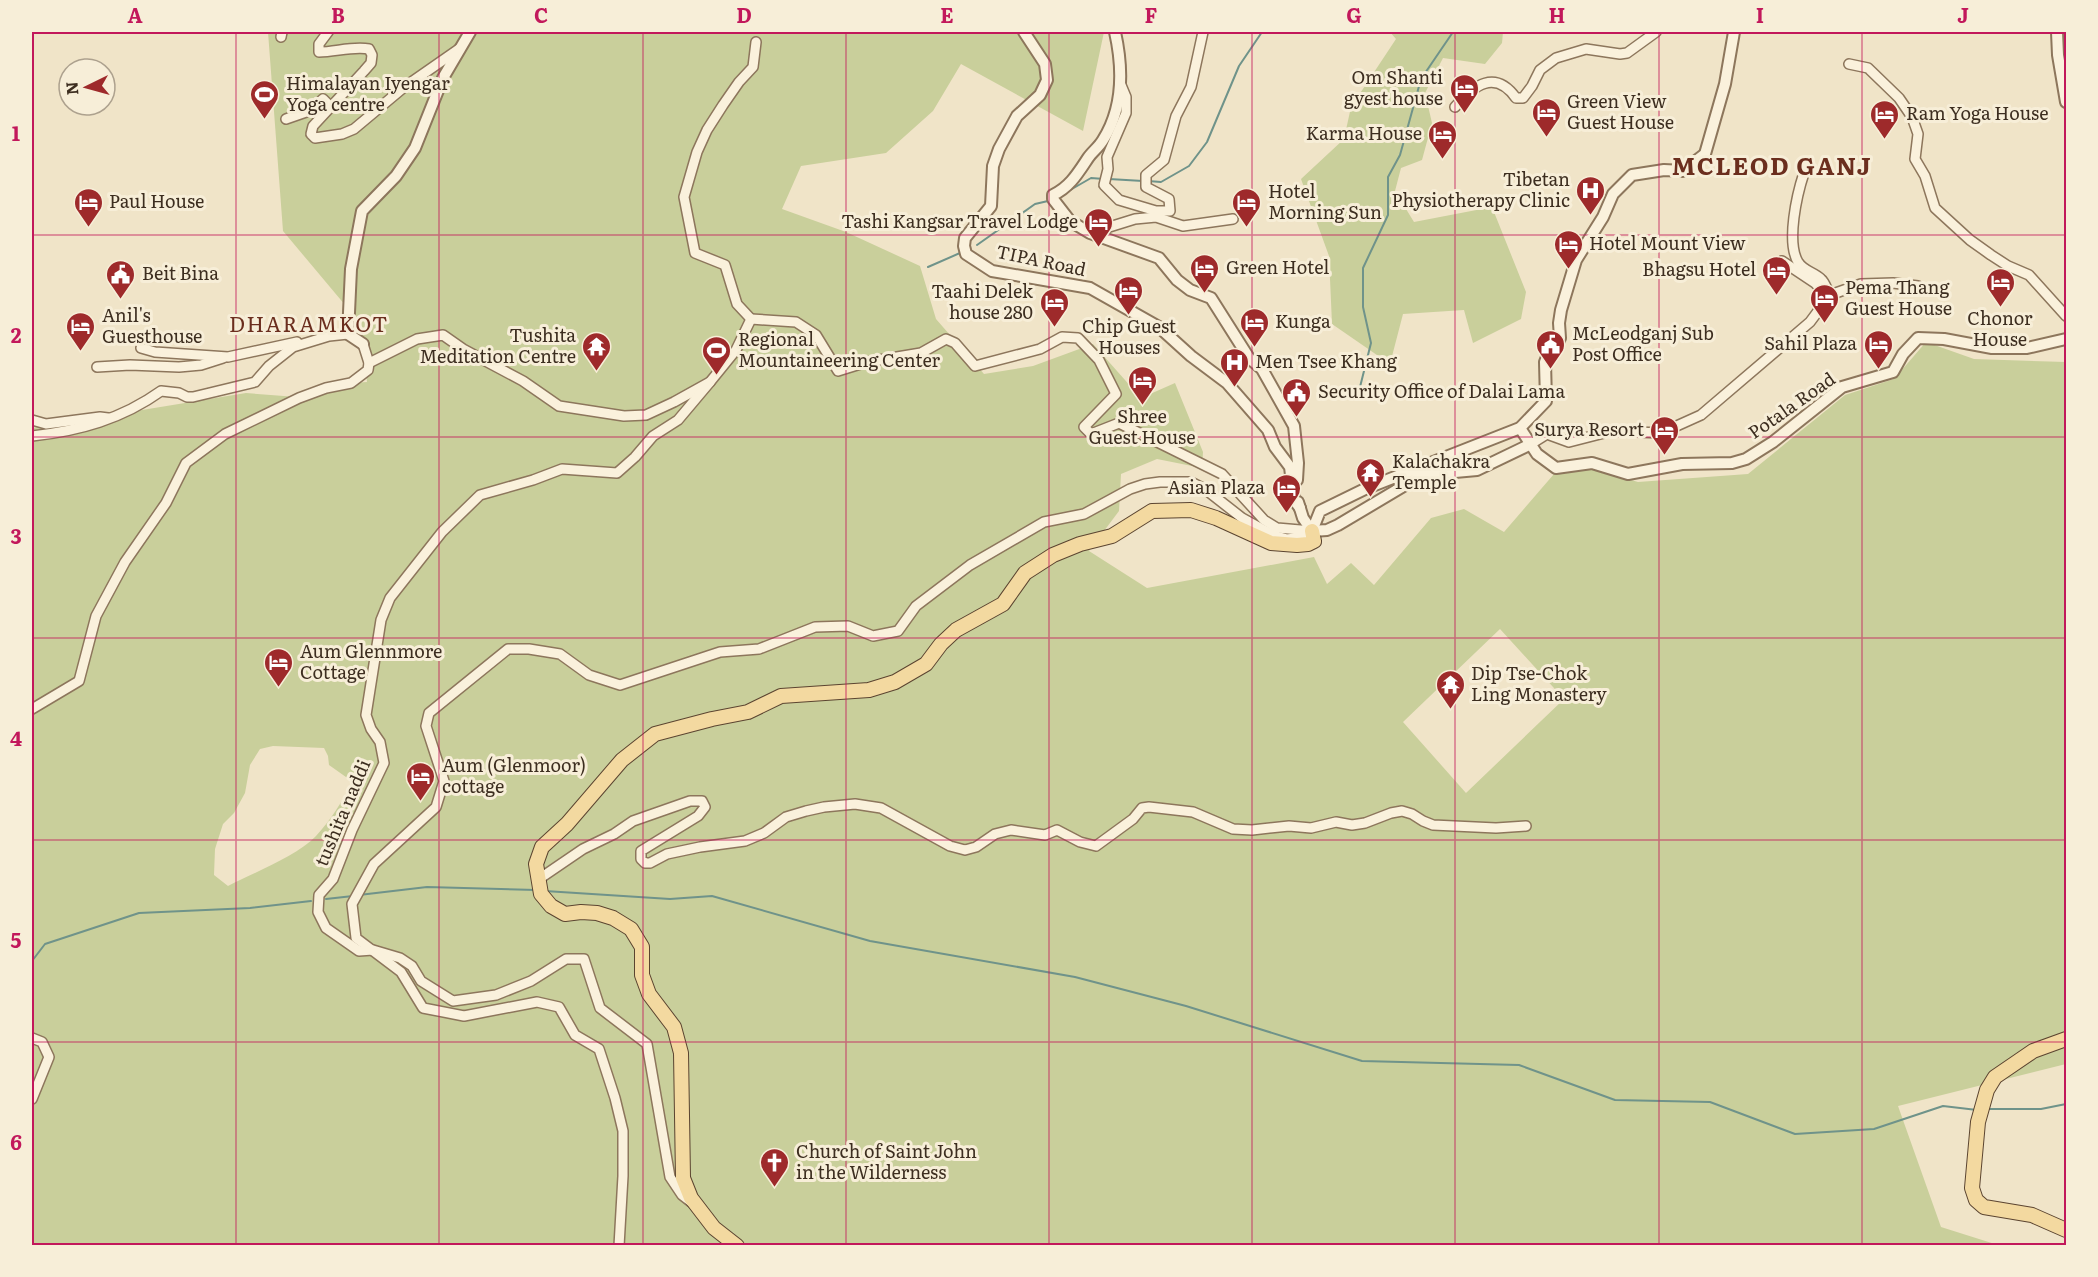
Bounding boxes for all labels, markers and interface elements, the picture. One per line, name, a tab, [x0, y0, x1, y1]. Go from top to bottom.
text: A	[127, 0, 143, 29]
text: B	[331, 0, 345, 29]
text: C	[534, 0, 548, 29]
text: D	[736, 0, 752, 29]
text: E	[940, 0, 954, 29]
text: F	[1145, 0, 1158, 29]
text: G	[1346, 0, 1362, 29]
text: H	[1549, 0, 1565, 29]
text: I	[1756, 0, 1764, 29]
text: J	[1957, 0, 1969, 29]
north arrow	[57, 57, 117, 117]
place label: Om Shanti gyest house	[1344, 63, 1443, 111]
place label: Himalayan Iyengar Yoga centre	[286, 69, 450, 117]
hotel icon: Om Shanti gyest house	[1448, 72, 1480, 114]
sports icon: Himalayan Iyengar Yoga centre	[249, 78, 281, 120]
text: N	[59, 81, 84, 96]
place label: Green View Guest House	[1567, 87, 1674, 135]
hotel icon: Green View Guest House	[1530, 96, 1562, 138]
hotel icon: Ram Yoga House	[1869, 98, 1901, 140]
place label: Ram Yoga House	[1906, 99, 2049, 126]
text: 1	[12, 117, 20, 147]
hotel icon: Karma House	[1427, 118, 1459, 160]
place label: Karma House	[1306, 119, 1422, 146]
district label: MCLEOD GANJ	[1672, 147, 1872, 182]
place label: Tibetan Physiotherapy Clinic	[1392, 165, 1570, 213]
hospital icon: Tibetan Physiotherapy Clinic	[1575, 174, 1607, 216]
place label: Hotel Morning Sun	[1268, 177, 1382, 225]
hotel icon: Paul House	[72, 186, 104, 228]
hotel icon: Hotel Morning Sun	[1231, 186, 1263, 228]
place label: Paul House	[109, 187, 204, 214]
hotel icon: Tashi Kangsar Travel Lodge	[1083, 206, 1115, 248]
place label: Tashi Kangsar Travel Lodge	[841, 207, 1078, 234]
hotel icon: Hotel Mount View	[1552, 228, 1584, 270]
place label: Hotel Mount View	[1589, 229, 1746, 256]
street label: TIPA Road	[994, 237, 1089, 282]
hotel icon: Green Hotel	[1189, 252, 1221, 294]
place label: Green Hotel	[1226, 253, 1329, 280]
hotel icon: Bhagsu Hotel	[1761, 254, 1793, 296]
place label: Bhagsu Hotel	[1642, 255, 1756, 282]
public building icon: Beit Bina	[105, 258, 137, 300]
place label: Beit Bina	[142, 259, 219, 286]
hotel icon: Chonor House	[1984, 266, 2016, 308]
place label: Pema Thang Guest House	[1845, 273, 1952, 321]
hotel icon: Chip Guest Houses	[1113, 274, 1145, 316]
place label: Taahi Delek house 280	[931, 277, 1034, 325]
hotel icon: Pema Thang Guest House	[1808, 282, 1840, 324]
hotel icon: Taahi Delek house 280	[1038, 286, 1070, 328]
place label: Anil's Guesthouse	[102, 301, 202, 349]
place label: Chonor House	[1967, 304, 2033, 352]
hotel icon: Kunga	[1238, 306, 1270, 348]
district label: DHARAMKOT	[229, 307, 389, 338]
place label: Kunga	[1275, 307, 1331, 334]
hotel icon: Anil's Guesthouse	[65, 310, 97, 352]
place label: Chip Guest Houses	[1082, 312, 1177, 360]
text: 2	[11, 319, 22, 349]
place label: McLeodganj Sub Post Office	[1572, 319, 1714, 367]
place label: Tushita Meditation Centre	[419, 321, 576, 369]
place label: Regional Mountaineering Center	[738, 325, 941, 373]
public building icon: McLeodganj Sub Post Office	[1535, 328, 1567, 370]
hotel icon: Sahil Plaza	[1862, 328, 1894, 370]
place label: Sahil Plaza	[1764, 329, 1857, 356]
temple icon: Tushita Meditation Centre	[581, 330, 613, 372]
sports icon: Regional Mountaineering Center	[701, 334, 733, 376]
hospital icon: Men Tsee Khang	[1218, 346, 1250, 388]
place label: Men Tsee Khang	[1255, 347, 1398, 374]
hotel icon: Shree Guest House	[1126, 364, 1158, 406]
street label: Potala Road	[1742, 365, 1840, 445]
public building icon: Security Office of Dalai Lama	[1281, 376, 1313, 418]
place label: Security Office of Dalai Lama	[1318, 377, 1565, 404]
place label: Shree Guest House	[1088, 402, 1196, 450]
hotel icon: Surya Resort	[1649, 414, 1681, 456]
place label: Surya Resort	[1534, 415, 1645, 442]
place label: Kalachakra Temple	[1392, 447, 1490, 495]
temple icon: Kalachakra Temple	[1355, 456, 1387, 498]
hotel icon: Asian Plaza	[1270, 472, 1302, 514]
place label: Asian Plaza	[1168, 473, 1265, 500]
text: 3	[10, 520, 22, 550]
place label: Aum Glennmore Cottage	[300, 637, 442, 685]
hotel icon: Aum Glennmore Cottage	[263, 646, 295, 688]
place label: Dip Tse-Chok Ling Monastery	[1471, 659, 1607, 707]
temple icon: Dip Tse-Chok Ling Monastery	[1434, 668, 1466, 710]
text: 4	[10, 722, 22, 752]
place label: Aum (Glenmoor) cottage	[442, 751, 586, 799]
street label: tushita naddi	[307, 755, 376, 870]
hotel icon: Aum (Glenmoor) cottage	[405, 760, 437, 802]
text: 5	[11, 924, 22, 954]
text: 6	[10, 1126, 22, 1156]
place label: Church of Saint John in the Wilderness	[796, 1137, 977, 1185]
church icon: Church of Saint John in the Wilderness	[759, 1146, 791, 1188]

